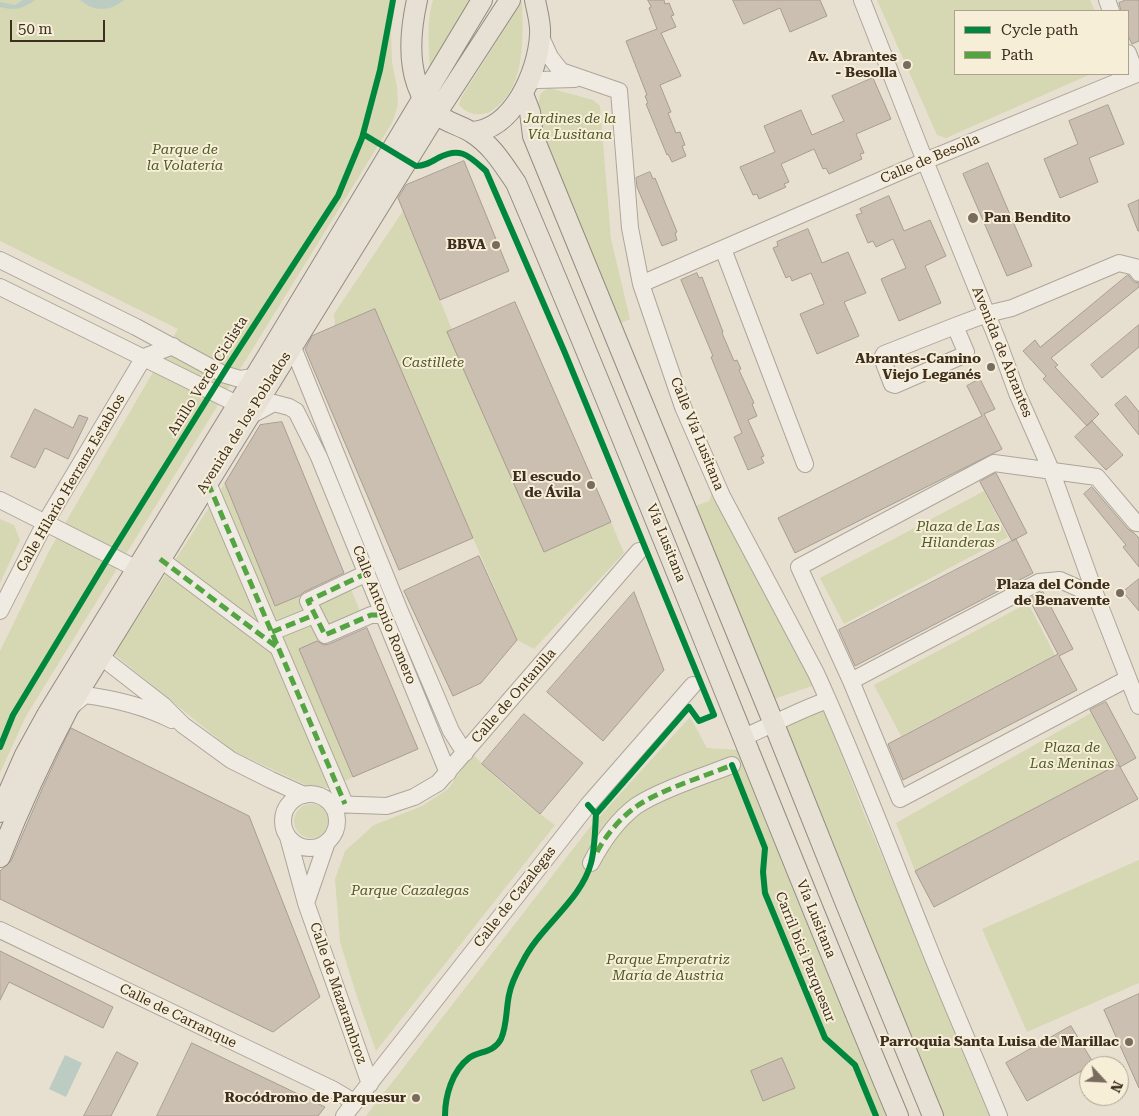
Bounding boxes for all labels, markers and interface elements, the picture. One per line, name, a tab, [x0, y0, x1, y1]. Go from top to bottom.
scale bar	[12, 10, 108, 42]
legend	[954, 10, 1129, 75]
text: 50 m	[18, 20, 52, 38]
text: Cycle path	[1001, 21, 1078, 39]
text: Path	[1001, 46, 1034, 64]
place label: Av. Abrantes - Besolla	[808, 49, 897, 82]
marker: Av. Abrantes - Besolla	[901, 59, 913, 71]
park label: Jardines de la Vía Lusitana	[524, 111, 616, 144]
street label: Calle de Besolla	[878, 131, 982, 187]
park label: Parque de la Volatería	[147, 142, 223, 174]
place label: Pan Bendito	[984, 210, 1071, 226]
marker: Pan Bendito	[966, 211, 980, 225]
place label: BBVA	[447, 237, 486, 253]
marker: BBVA	[490, 239, 502, 251]
street label: Avenida de Abrantes	[968, 284, 1036, 420]
street label: Anillo Verde Ciclista	[164, 313, 252, 439]
street label: Avenida de los Poblados	[193, 349, 295, 497]
place label: Abrantes-Camino Viejo Leganés	[855, 351, 981, 384]
park label: Castillete	[402, 355, 464, 371]
marker: Abrantes-Camino Viejo Leganés	[985, 361, 997, 373]
street label: Calle Vía Lusitana	[667, 375, 727, 493]
street label: Calle Hilario Herranz Establos	[13, 391, 129, 575]
place label: El escudo de Ávila	[513, 469, 581, 502]
marker: El escudo de Ávila	[585, 479, 597, 491]
street label: Vía Lusitana	[643, 501, 689, 585]
park label: Plaza de Las Hilanderas	[916, 519, 1000, 552]
street label: Calle Antonio Romero	[348, 543, 420, 687]
place label: Plaza del Conde de Benavente	[997, 577, 1110, 610]
marker: Plaza del Conde de Benavente	[1114, 587, 1126, 599]
street label: Calle de Ontanilla	[468, 645, 560, 747]
park label: Plaza de Las Meninas	[1030, 740, 1114, 772]
street label: Calle de Cazalegas	[470, 843, 560, 951]
street label: Vía Lusitana	[793, 877, 839, 961]
park label: Parque Cazalegas	[351, 883, 469, 899]
street label: Carril bici Parquesur	[771, 889, 839, 1025]
street label: Calle de Mazarambroz	[306, 920, 370, 1066]
park label: Parque Emperatriz María de Austria	[606, 952, 730, 984]
street label: Calle de Carranque	[117, 980, 239, 1052]
place label: Parroquia Santa Luisa de Marillac	[880, 1034, 1119, 1050]
marker: Parroquia Santa Luisa de Marillac	[1123, 1036, 1135, 1048]
north arrow	[1079, 1056, 1129, 1106]
text: N	[1107, 1079, 1126, 1095]
place label: Rocódromo de Parquesur	[225, 1090, 406, 1106]
marker: Rocódromo de Parquesur	[410, 1092, 422, 1104]

